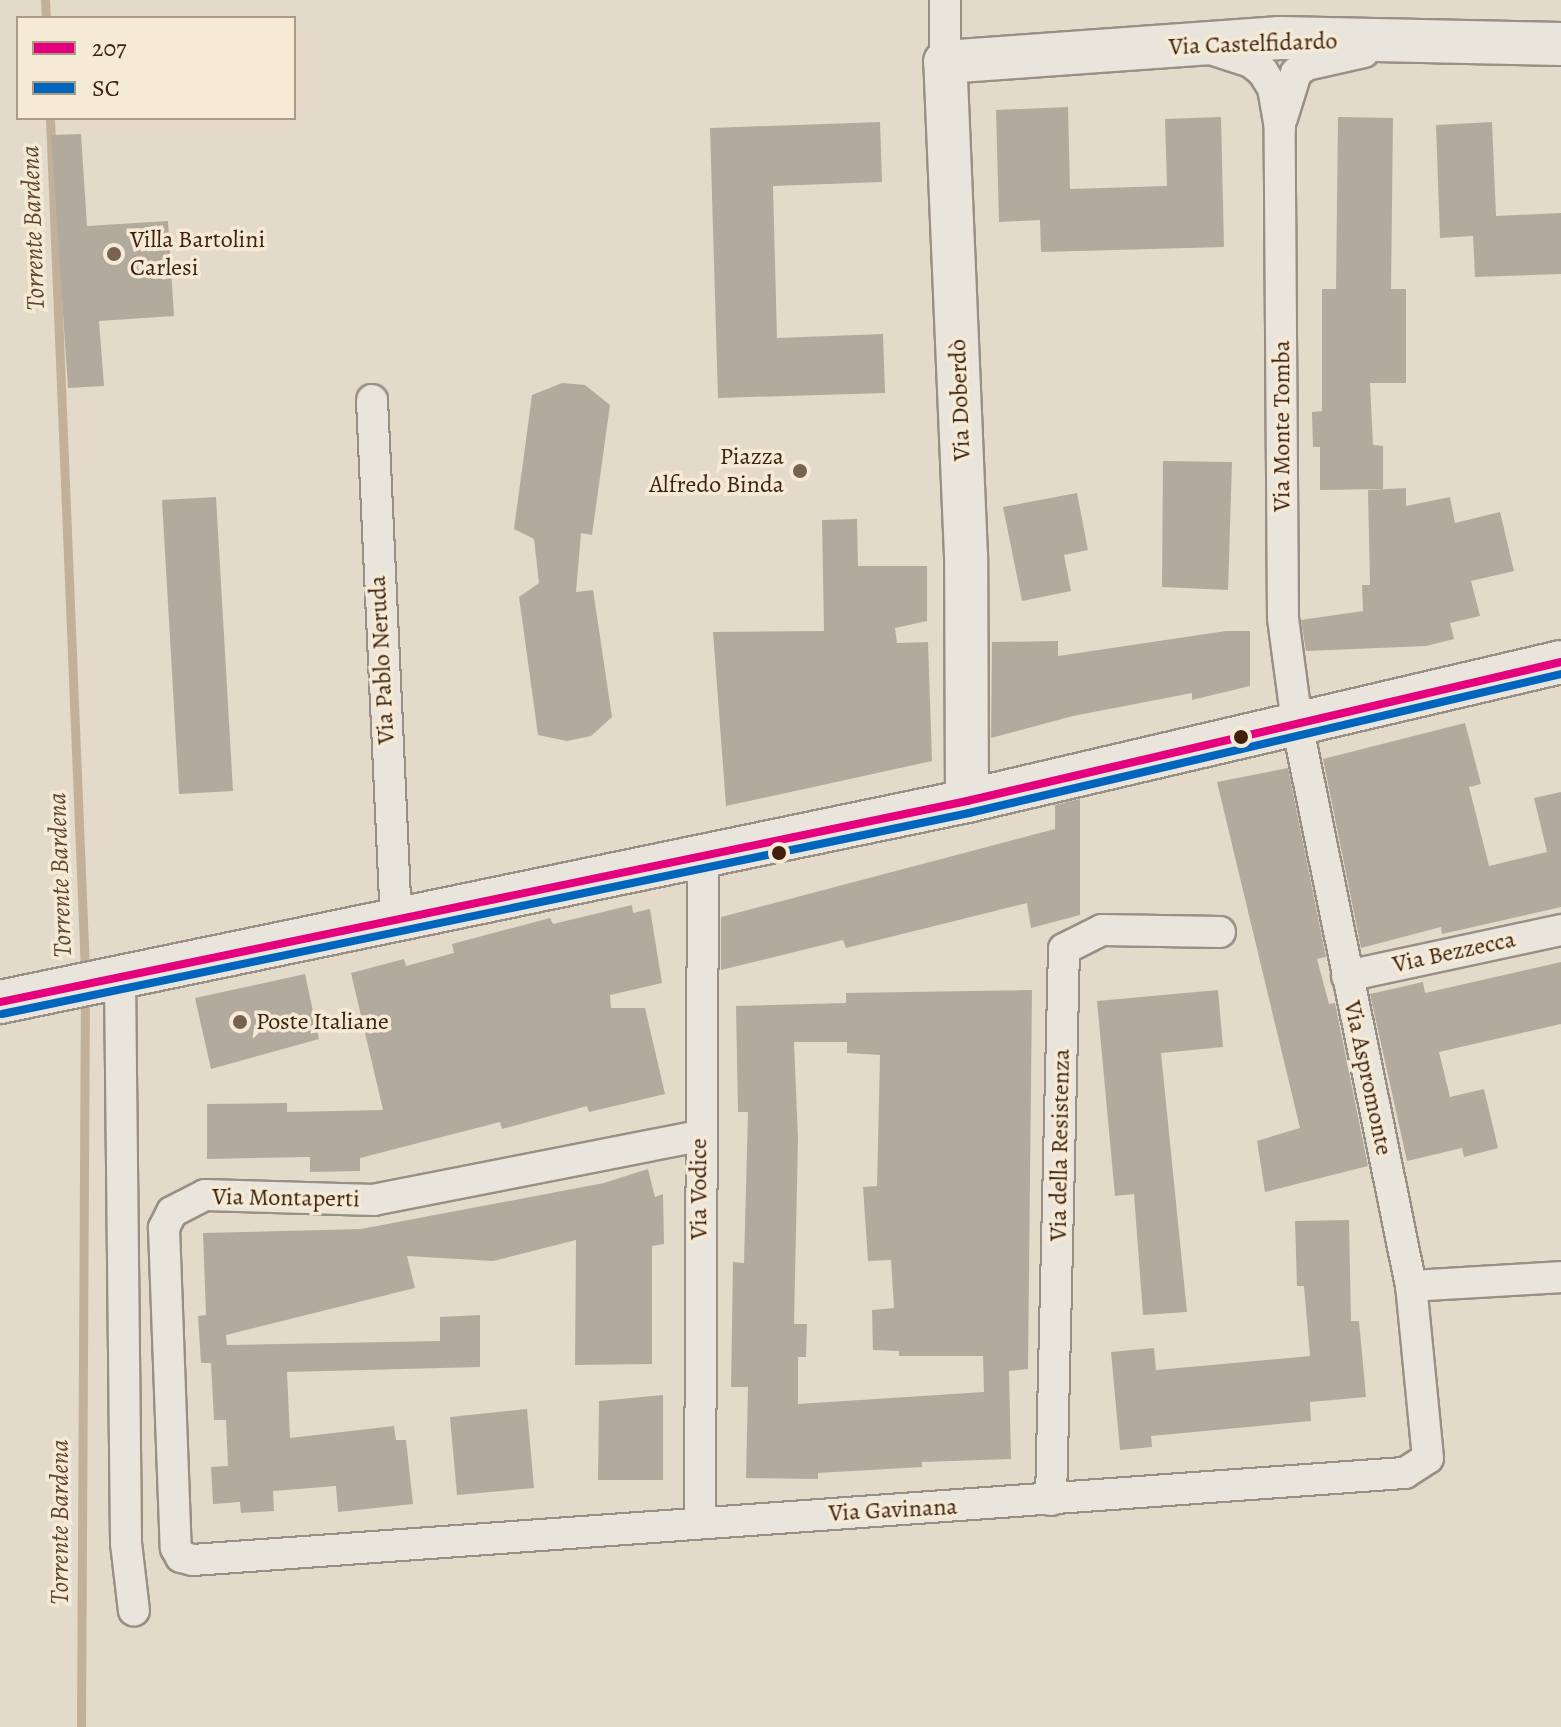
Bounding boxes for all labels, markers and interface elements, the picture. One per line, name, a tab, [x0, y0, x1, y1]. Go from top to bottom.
legend	[16, 16, 296, 120]
street label: Via Castelfidardo	[1168, 27, 1338, 61]
text: 207	[92, 32, 126, 64]
text: SC	[92, 72, 120, 104]
water label: Torrente Bardena	[15, 145, 51, 311]
place label: Villa Bartolini Carlesi	[130, 226, 265, 282]
marker: Villa Bartolini Carlesi	[105, 245, 123, 263]
street label: Via Doberdò	[943, 339, 977, 461]
street label: Via Monte Tomba	[1268, 340, 1296, 512]
place label: Piazza Alfredo Binda	[649, 443, 784, 499]
marker: Piazza Alfredo Binda	[791, 462, 809, 480]
street label: Via Pablo Neruda	[363, 575, 401, 745]
unlabelled marker	[1233, 729, 1249, 745]
water label: Torrente Bardena	[42, 792, 78, 958]
unlabelled marker	[771, 845, 787, 861]
street label: Via Bezzecca	[1390, 925, 1518, 979]
street label: Via Aspromonte	[1338, 998, 1398, 1158]
place label: Poste Italiane	[256, 1008, 389, 1036]
marker: Poste Italiane	[231, 1013, 249, 1031]
street label: Via della Resistenza	[1044, 1049, 1076, 1241]
street label: Via Vodice	[685, 1138, 713, 1240]
street label: Via Montaperti	[212, 1182, 360, 1214]
water label: Torrente Bardena	[44, 1440, 76, 1604]
street label: Via Gavinana	[828, 1492, 958, 1528]

